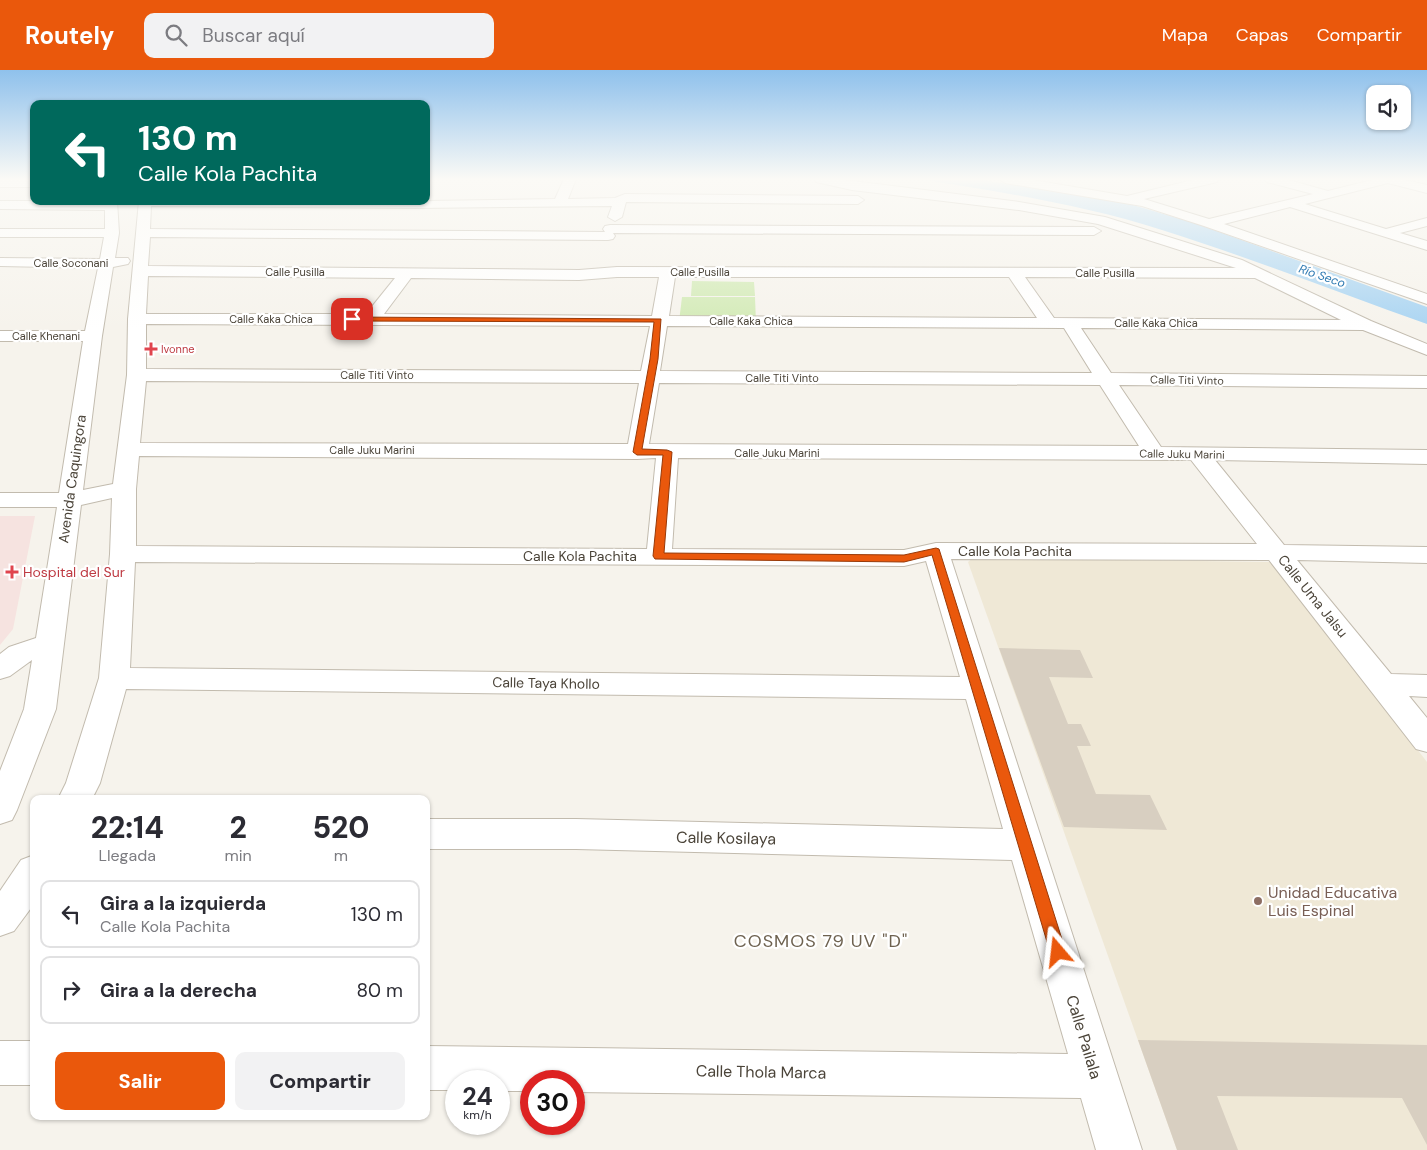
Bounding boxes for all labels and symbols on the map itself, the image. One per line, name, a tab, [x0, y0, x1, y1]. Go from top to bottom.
street label: Calle Soconani	[34, 256, 108, 270]
water label: Río Seco	[1297, 261, 1347, 291]
street label: Calle Pusilla	[265, 265, 325, 279]
street label: Calle Pusilla	[670, 265, 730, 279]
street label: Calle Pusilla	[1075, 266, 1135, 280]
pin	[331, 298, 373, 340]
street label: Calle Kaka Chica	[229, 312, 313, 326]
street label: Calle Kaka Chica	[709, 314, 793, 328]
street label: Calle Kaka Chica	[1114, 316, 1198, 330]
street label: Calle Khenani	[12, 329, 80, 343]
place label: Ivonne	[161, 342, 195, 356]
marker: Ivonne	[145, 343, 157, 355]
street label: Calle Titi Vinto	[340, 368, 414, 382]
street label: Calle Titi Vinto	[745, 371, 819, 385]
street label: Calle Titi Vinto	[1150, 372, 1224, 388]
street label: Avenida Caquingora	[54, 414, 90, 544]
street label: Calle Juku Marini	[329, 443, 415, 457]
street label: Calle Juku Marini	[734, 446, 820, 460]
street label: Calle Juku Marini	[1139, 446, 1225, 462]
street label: Calle Kola Pachita	[958, 542, 1072, 560]
street label: Calle Kola Pachita	[523, 547, 637, 565]
street label: Calle Uma Jalsu	[1274, 551, 1352, 641]
place label: Hospital del Sur	[23, 563, 125, 581]
marker: Hospital del Sur	[5, 565, 19, 579]
street label: Calle Taya Khollo	[492, 673, 600, 693]
street label: Calle Kosilaya	[676, 827, 776, 849]
place label: Unidad Educativa Luis Espinal	[1268, 882, 1397, 921]
marker: Unidad Educativa Luis Espinal	[1252, 895, 1264, 907]
position arrow	[1031, 925, 1083, 977]
district label: COSMOS 79 UV "D"	[734, 929, 908, 953]
street label: Calle Pailala	[1061, 992, 1107, 1082]
street label: Calle Thola Marca	[696, 1060, 826, 1084]
speed limit sign: 30	[520, 1070, 585, 1135]

